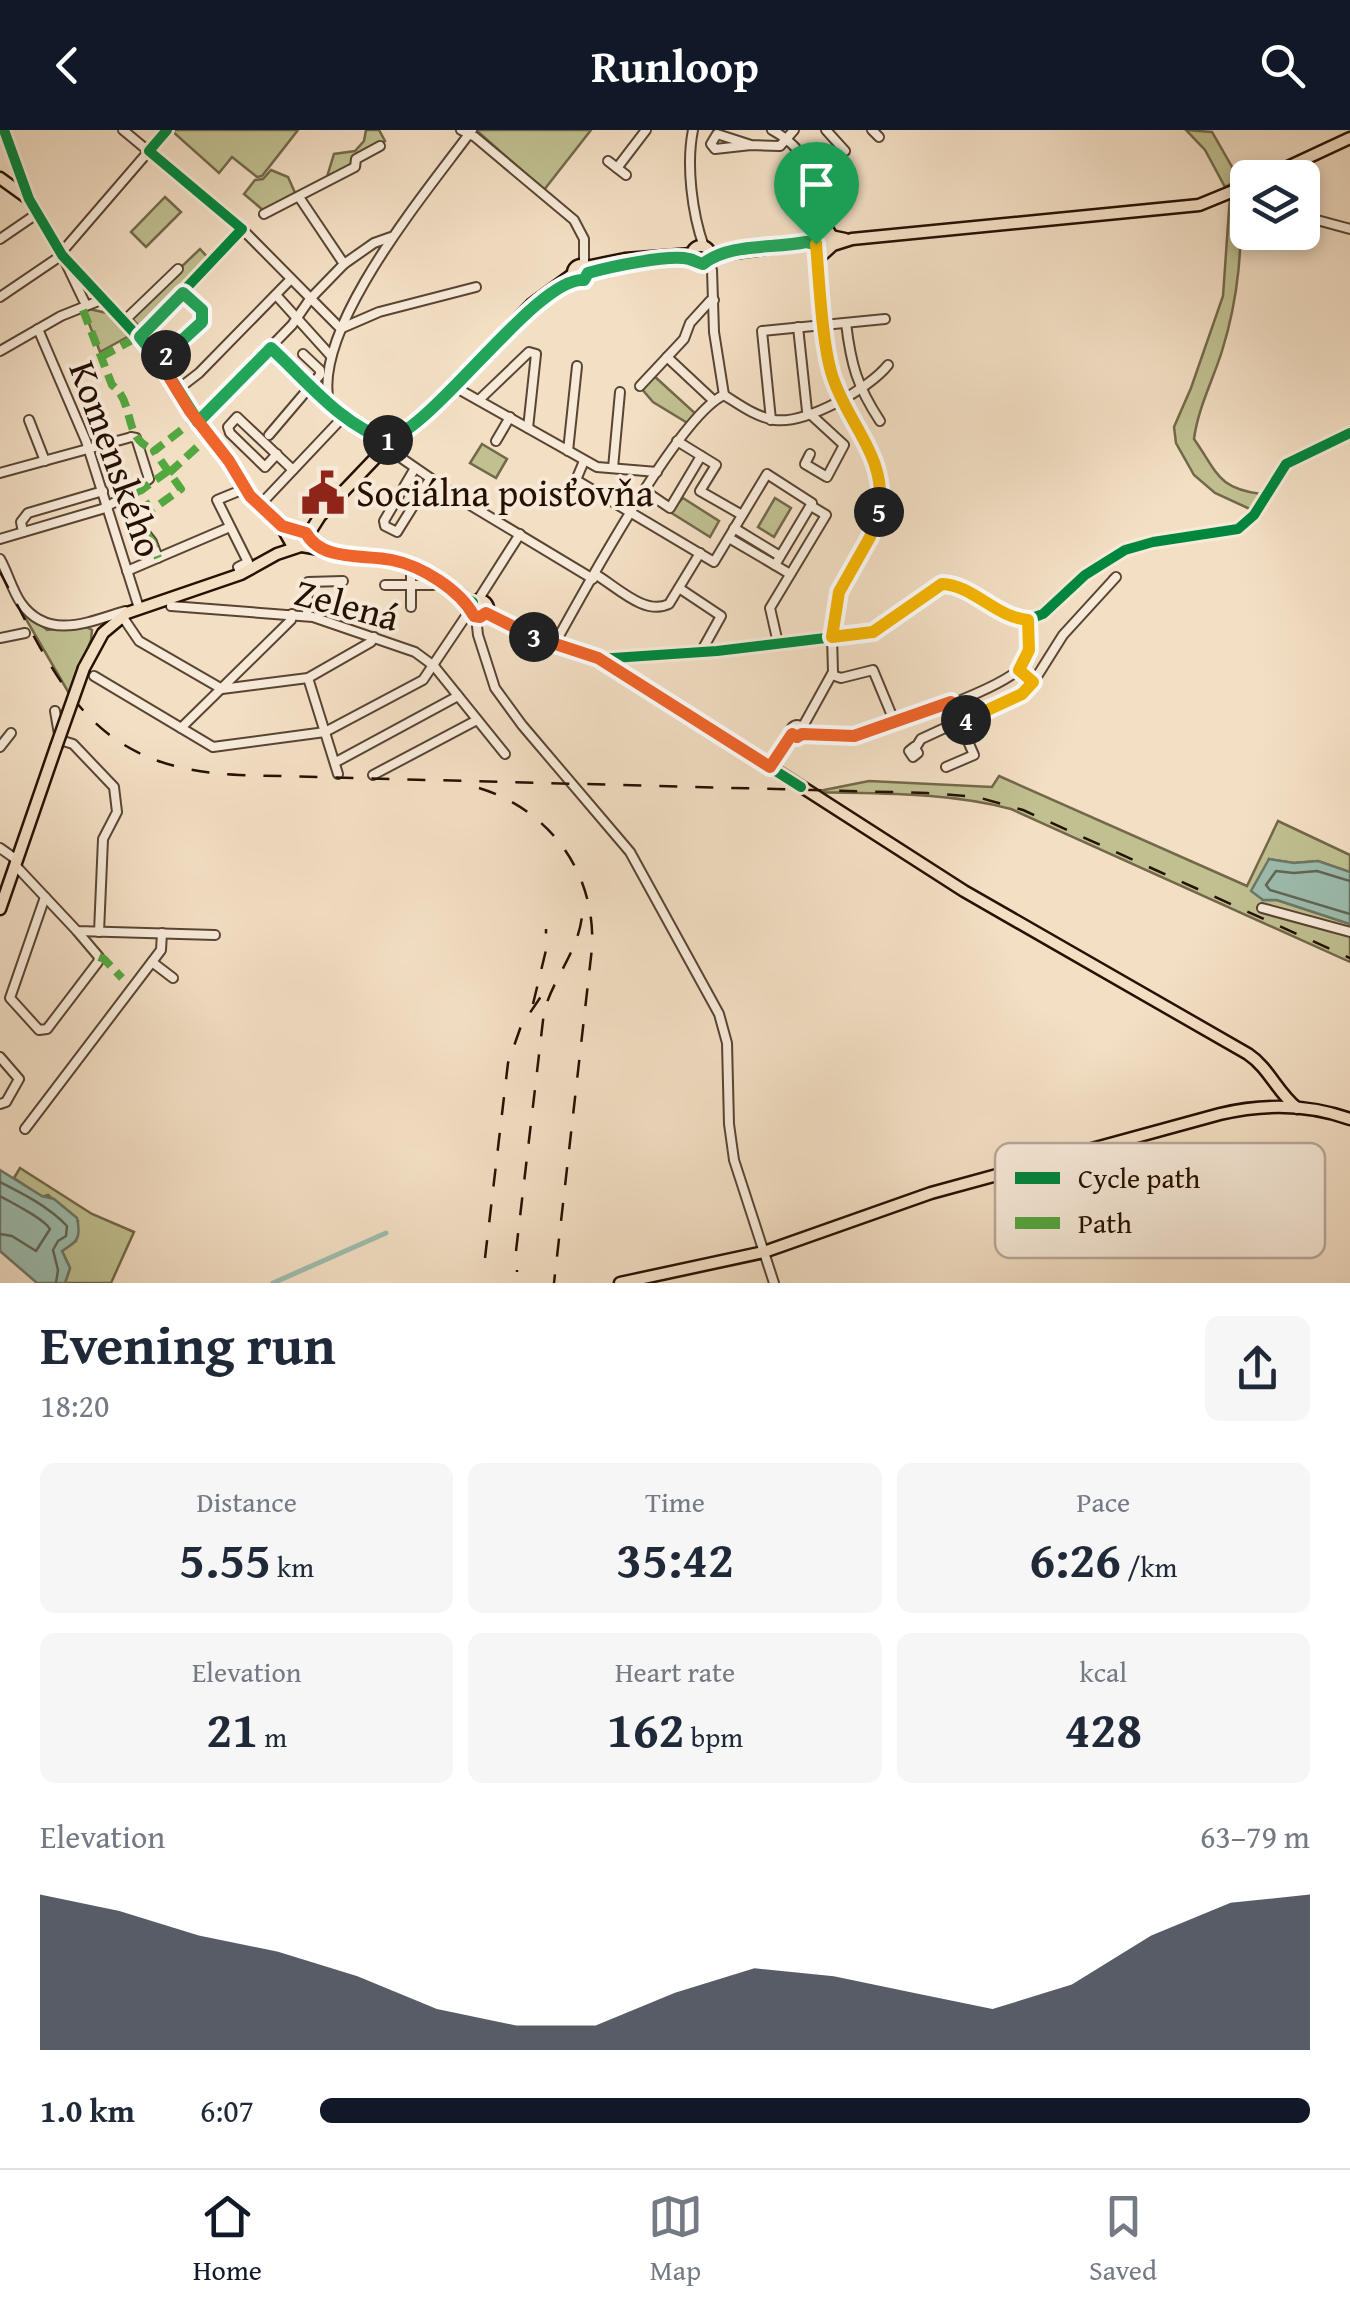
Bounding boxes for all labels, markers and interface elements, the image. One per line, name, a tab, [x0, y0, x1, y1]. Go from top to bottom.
text: Runloop	[591, 33, 759, 98]
icon: back	[40, 38, 95, 93]
icon: search	[1255, 38, 1310, 93]
pin	[774, 142, 859, 245]
icon: arrive	[789, 157, 844, 212]
map controls	[1230, 160, 1320, 250]
button: layers	[1230, 160, 1320, 250]
pin: 2	[141, 330, 191, 380]
text: 2	[159, 334, 173, 375]
street label: Komenského	[56, 353, 178, 565]
pin: 1	[363, 415, 413, 465]
text: 1	[381, 419, 395, 460]
place label: Sociálna poisťovňa	[356, 464, 654, 520]
public building icon: Sociálna poisťovňa	[299, 469, 347, 517]
pin: 5	[854, 487, 904, 537]
text: 5	[872, 491, 886, 532]
street label: Zelená	[289, 563, 406, 645]
pin: 3	[509, 612, 559, 662]
text: 3	[527, 616, 541, 657]
pin: 4	[941, 695, 991, 745]
text: 4	[959, 699, 973, 740]
legend	[995, 1143, 1325, 1258]
text: Cycle path	[1078, 1157, 1201, 1198]
text: Path	[1078, 1202, 1132, 1243]
text: Evening run	[40, 1304, 336, 1384]
button: share	[1205, 1316, 1310, 1421]
text: 18:20	[40, 1382, 109, 1429]
text: Distance	[196, 1481, 297, 1522]
text: Time	[645, 1481, 705, 1522]
text: Pace	[1076, 1481, 1130, 1522]
text: 5.55	[179, 1522, 271, 1595]
text: 35:42	[616, 1522, 734, 1595]
text: 6:26	[1029, 1522, 1121, 1595]
text: km	[271, 1546, 314, 1587]
text: /km	[1121, 1546, 1177, 1587]
text: Elevation	[192, 1651, 301, 1692]
text: Heart rate	[615, 1651, 735, 1692]
text: kcal	[1079, 1651, 1127, 1692]
text: 21	[206, 1692, 258, 1765]
text: 162	[607, 1692, 685, 1765]
text: 428	[1064, 1692, 1142, 1765]
text: m	[258, 1716, 287, 1757]
text: bpm	[685, 1716, 743, 1757]
text: Elevation	[40, 1813, 165, 1860]
text: 63–79 m	[1200, 1813, 1310, 1860]
text: 1.0 km	[40, 2087, 135, 2134]
text: 6:07	[200, 2087, 254, 2134]
tab: Home	[193, 2189, 262, 2290]
tab: Map	[648, 2189, 703, 2290]
tab: Saved	[1089, 2189, 1157, 2290]

